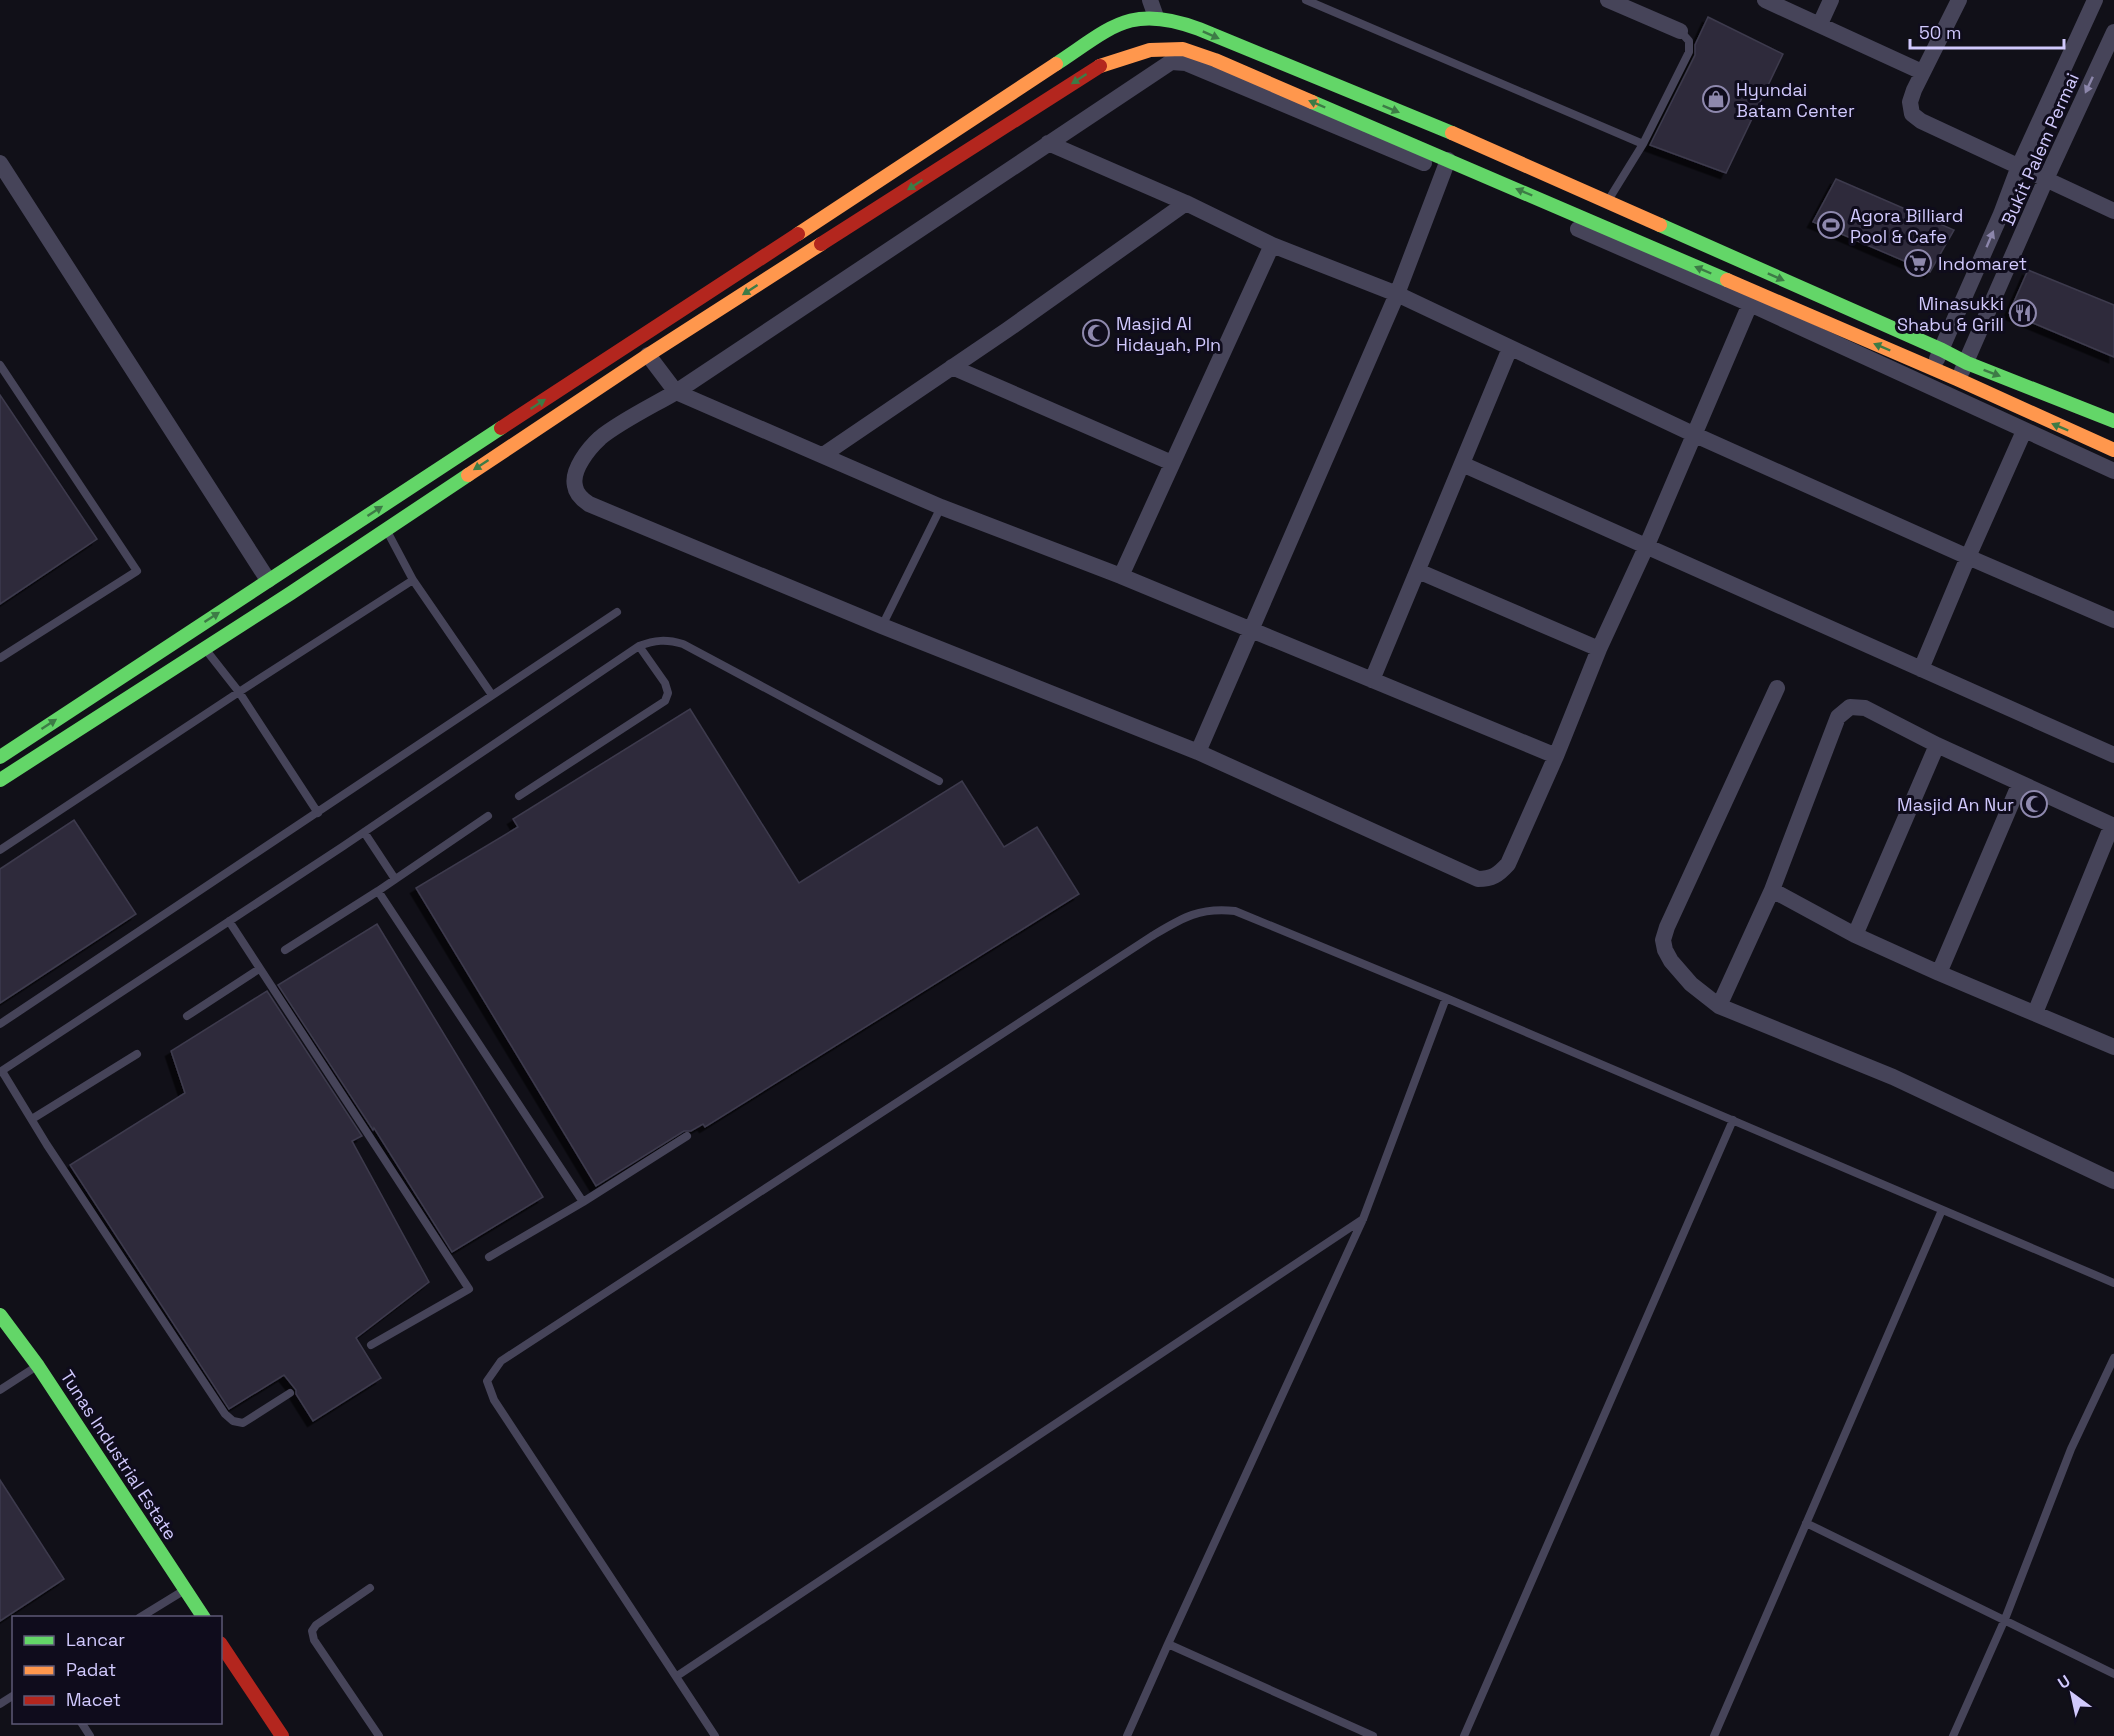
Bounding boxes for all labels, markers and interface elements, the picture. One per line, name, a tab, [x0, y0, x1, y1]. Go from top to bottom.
scale bar	[1910, 12, 2064, 50]
text: 50 m	[1919, 21, 1961, 44]
one-way arrow	[1203, 30, 1220, 39]
street label: Bukit Palem Permai	[1996, 69, 2084, 229]
one-way arrow	[1071, 74, 1087, 85]
one-way arrow	[2085, 77, 2094, 94]
place label: Hyundai Batam Center	[1736, 78, 1855, 122]
shop icon: Hyundai Batam Center	[1701, 84, 1731, 114]
one-way arrow	[1308, 99, 1326, 109]
one-way arrow	[1383, 104, 1401, 114]
one-way arrow	[907, 179, 923, 190]
one-way arrow	[1515, 187, 1533, 197]
place label: Agora Billiard Pool & Cafe	[1850, 204, 1963, 248]
sports icon: Agora Billiard Pool & Cafe	[1816, 210, 1846, 240]
one-way arrow	[1986, 230, 1995, 248]
supermarket icon: Indomaret	[1903, 248, 1933, 278]
place label: Indomaret	[1938, 252, 2027, 275]
one-way arrow	[1694, 265, 1712, 275]
one-way arrow	[1767, 272, 1784, 281]
one-way arrow	[742, 284, 758, 295]
place label: Minasukki Shabu & Grill	[1897, 292, 2004, 336]
restaurant icon: Minasukki Shabu & Grill	[2008, 298, 2038, 328]
place label: Masjid Al Hidayah, Pln	[1116, 312, 1221, 356]
mosque icon: Masjid Al Hidayah, Pln	[1081, 318, 1111, 348]
one-way arrow	[1873, 342, 1891, 352]
one-way arrow	[1983, 369, 2001, 378]
one-way arrow	[530, 398, 546, 409]
one-way arrow	[2052, 422, 2069, 431]
one-way arrow	[474, 459, 490, 471]
one-way arrow	[367, 505, 383, 516]
one-way arrow	[204, 612, 220, 623]
one-way arrow	[41, 719, 57, 730]
mosque icon: Masjid An Nur	[2019, 789, 2049, 819]
place label: Masjid An Nur	[1897, 793, 2014, 816]
street label: Tunas Industrial Estate	[55, 1366, 183, 1544]
legend	[12, 1616, 222, 1724]
text: Lancar	[66, 1628, 125, 1651]
text: Padat	[66, 1658, 116, 1681]
north arrow	[2042, 1664, 2102, 1724]
text: U	[2054, 1670, 2074, 1694]
text: Macet	[66, 1688, 121, 1711]

